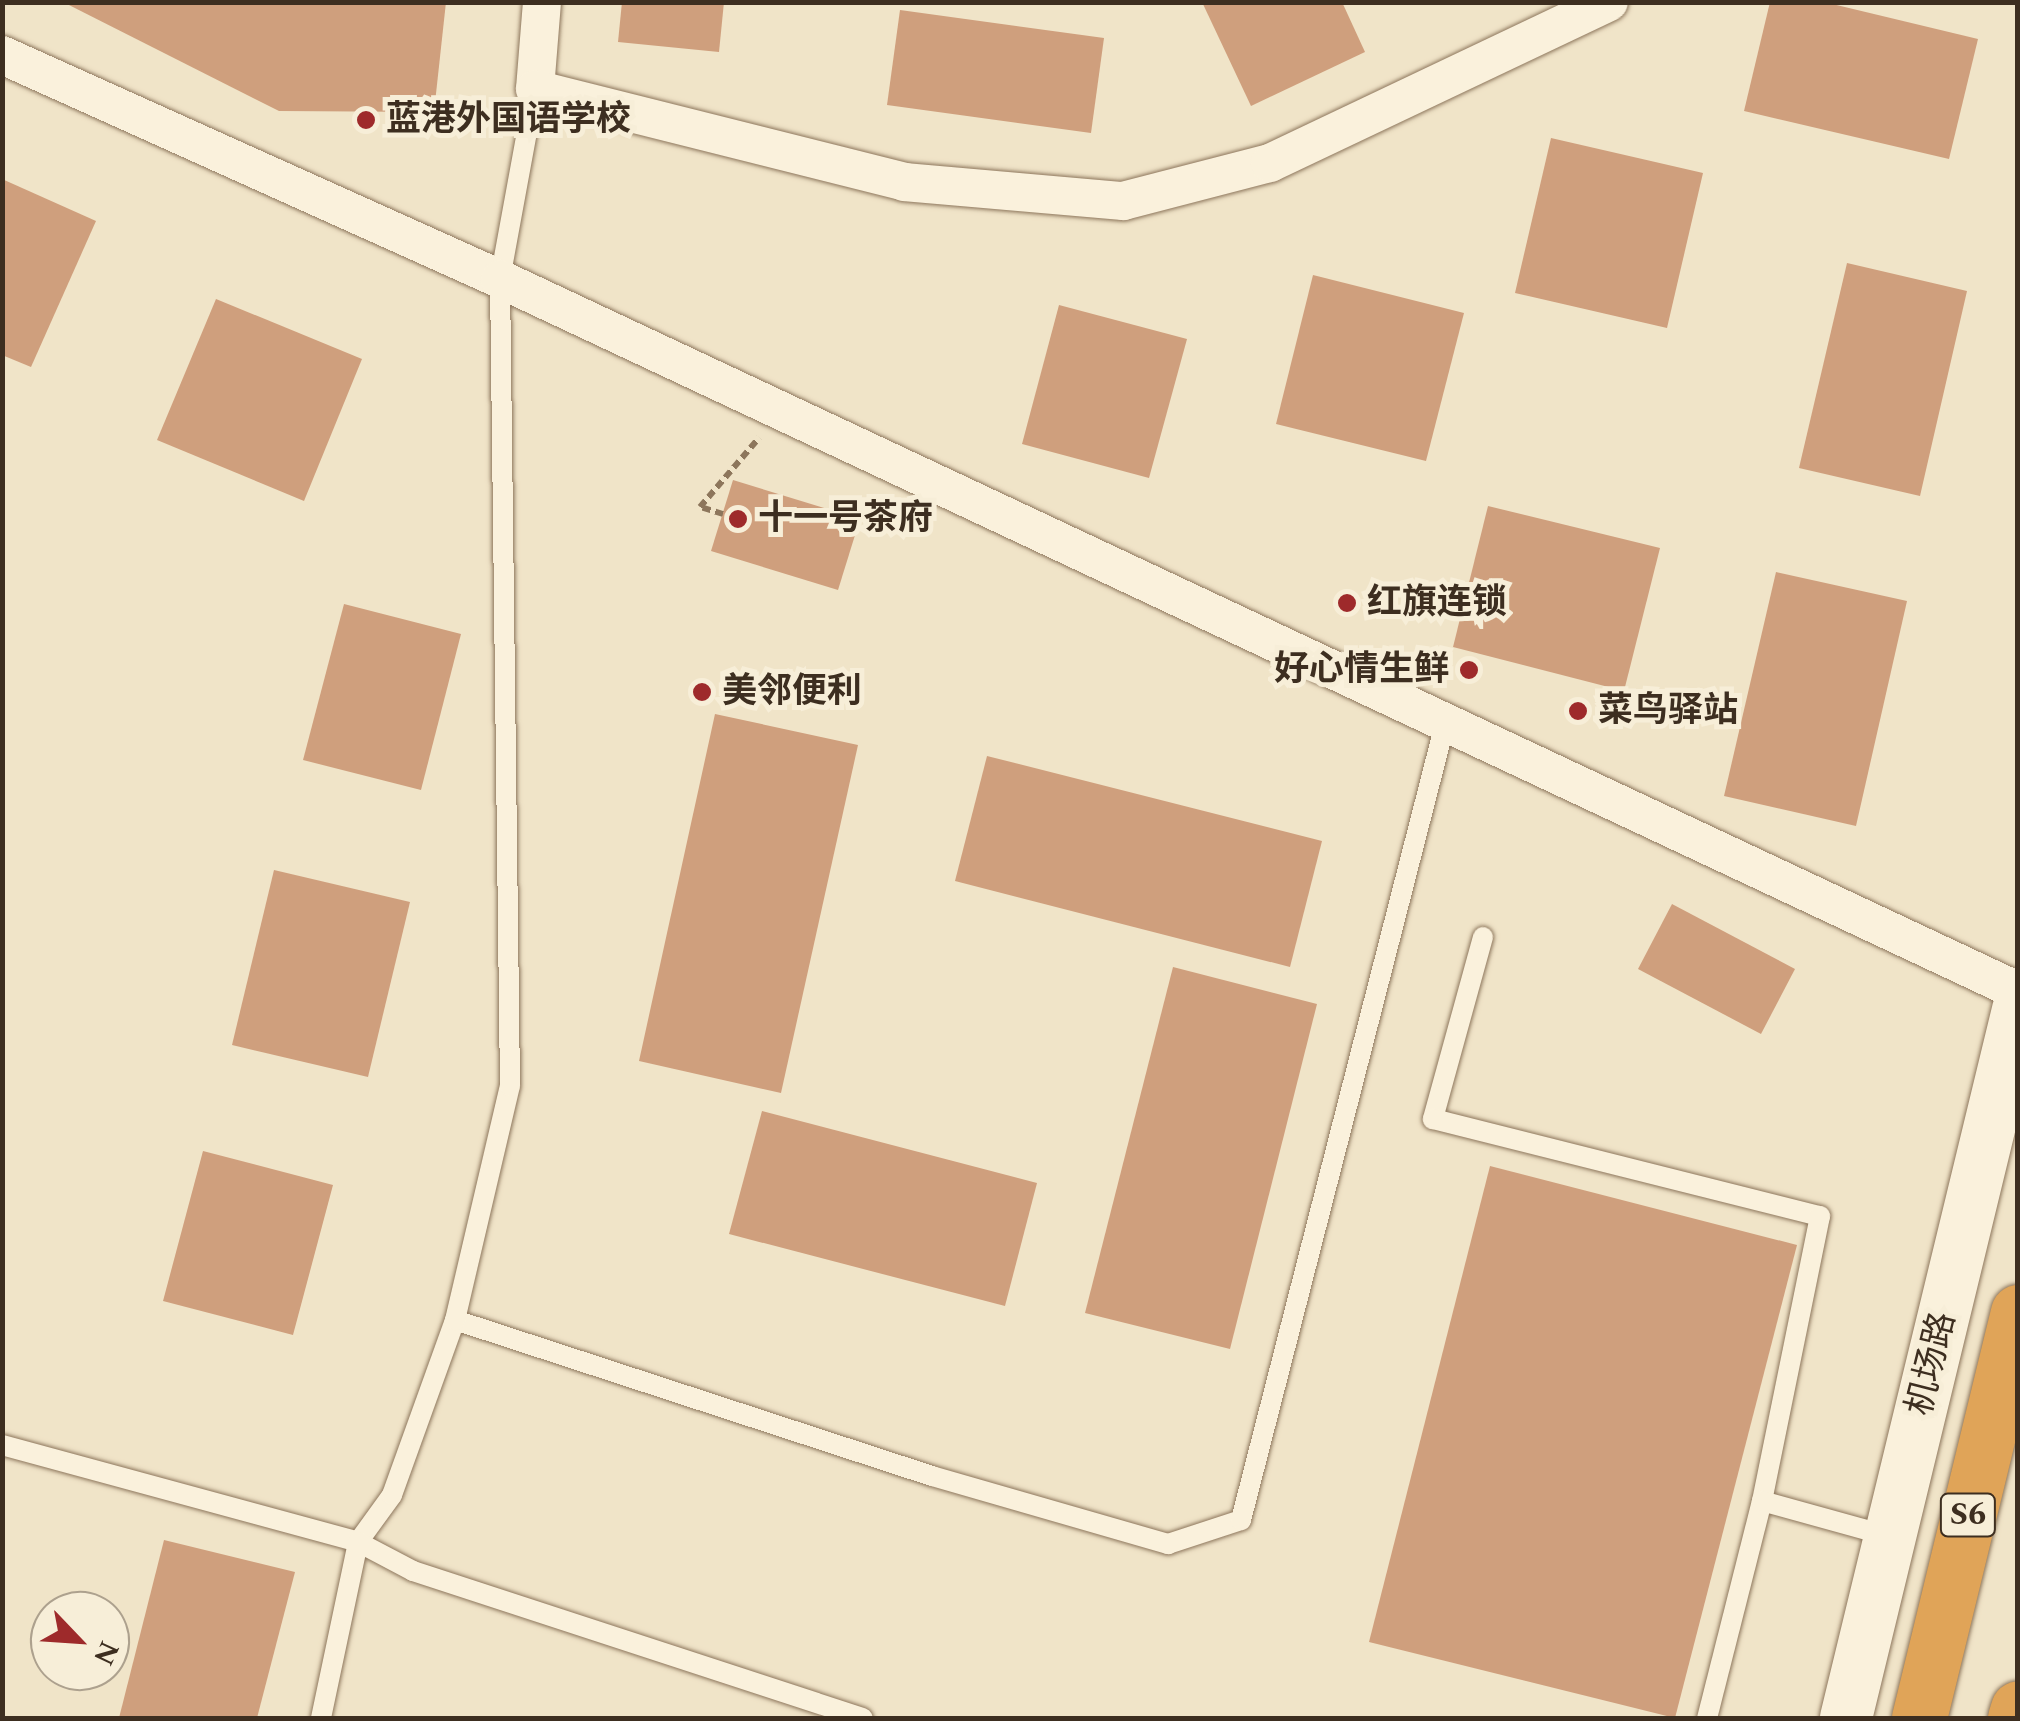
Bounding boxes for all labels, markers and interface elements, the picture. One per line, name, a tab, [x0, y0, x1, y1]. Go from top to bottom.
place label: 蓝港外国语学校	[386, 99, 631, 141]
marker: 蓝港外国语学校	[355, 109, 377, 131]
place label: 十一号茶府	[758, 498, 933, 540]
marker: 十一号茶府	[727, 508, 749, 530]
place label: 红旗连锁	[1367, 582, 1507, 624]
marker: 红旗连锁	[1336, 592, 1358, 614]
place label: 好心情生鲜	[1274, 649, 1449, 691]
marker: 好心情生鲜	[1458, 659, 1480, 681]
place label: 美邻便利	[722, 671, 862, 713]
marker: 美邻便利	[691, 681, 713, 703]
place label: 菜鸟驿站	[1598, 690, 1738, 732]
marker: 菜鸟驿站	[1567, 700, 1589, 722]
street label: 机场路	[1899, 1308, 1965, 1420]
road number: S6	[1938, 1488, 1998, 1542]
north arrow	[30, 1591, 130, 1691]
text: N	[82, 1634, 130, 1672]

